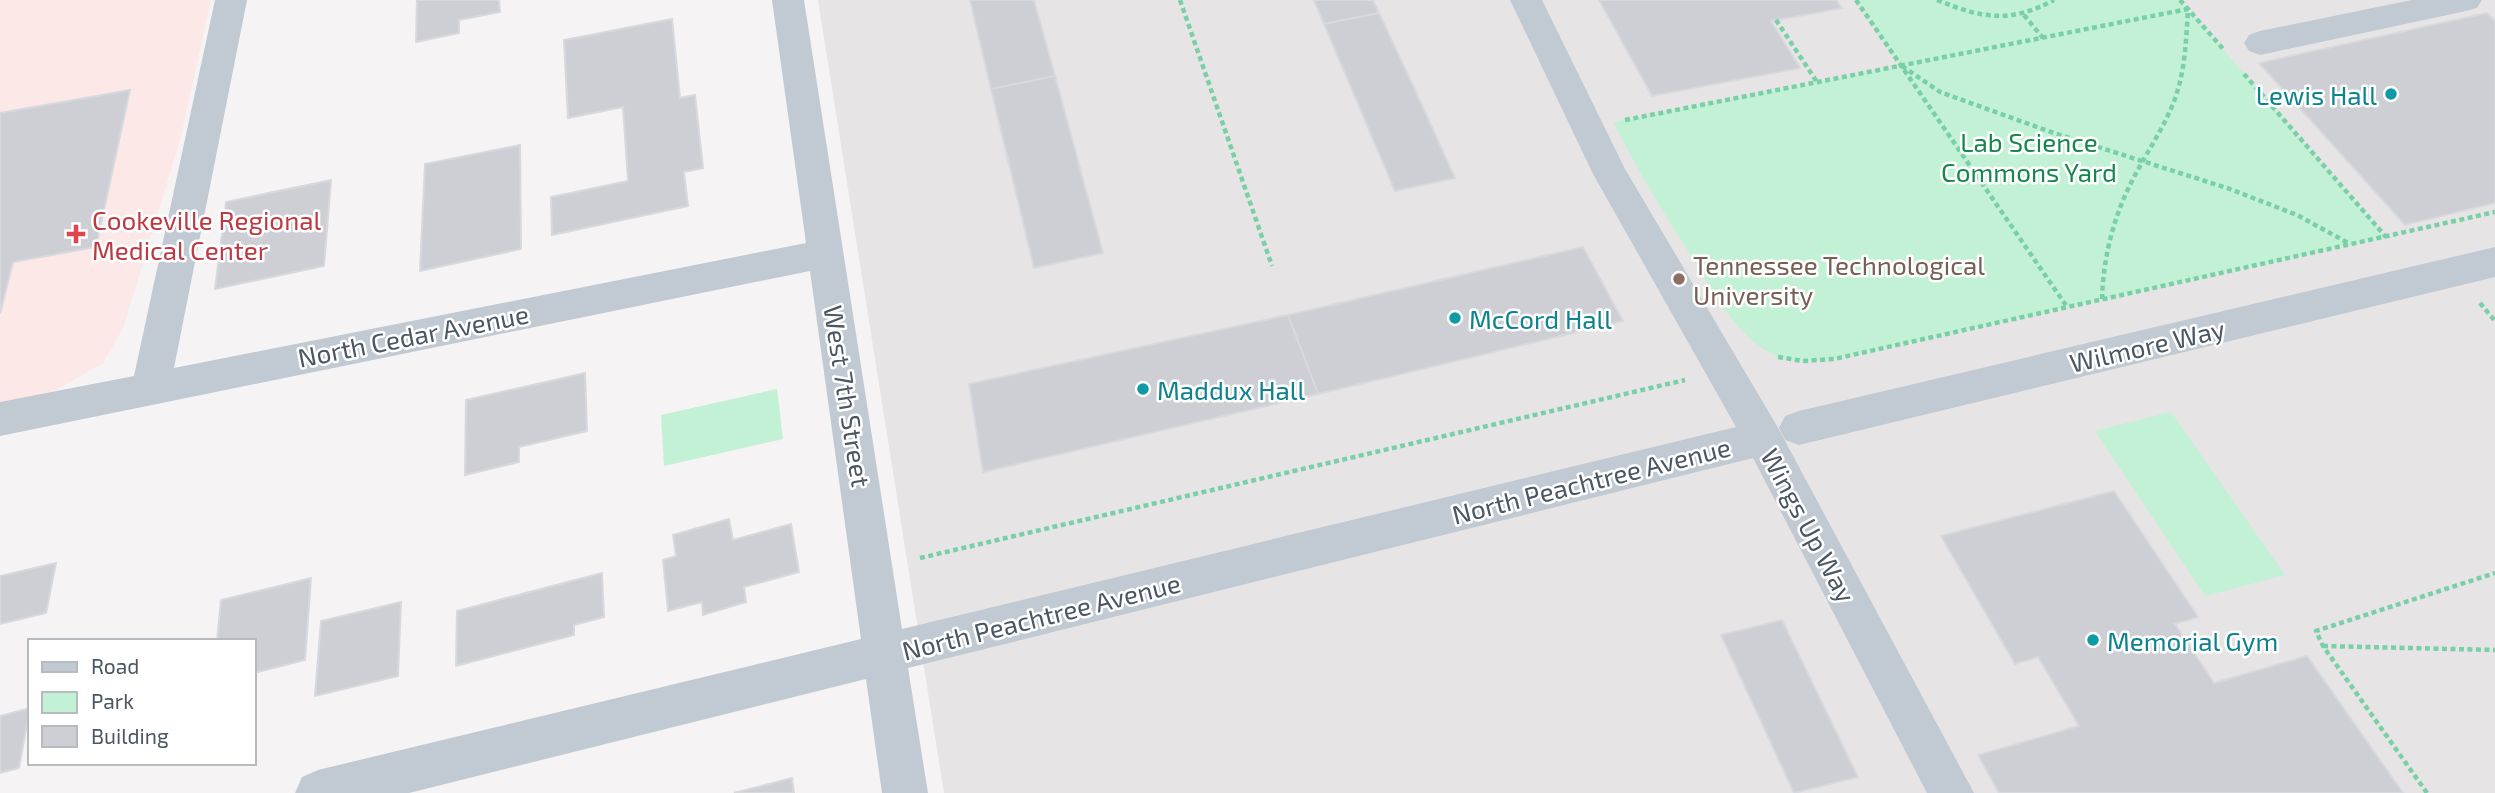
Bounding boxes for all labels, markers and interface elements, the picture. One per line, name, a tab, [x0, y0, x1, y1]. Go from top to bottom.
place label: Lewis Hall	[2256, 79, 2377, 110]
marker: Lewis Hall	[2383, 86, 2399, 102]
park label: Lab Science Commons Yard	[1941, 126, 2117, 187]
place label: Cookeville Regional Medical Center	[92, 204, 322, 265]
marker: Cookeville Regional Medical Center	[66, 224, 86, 244]
place label: Tennessee Technological University	[1693, 249, 1985, 310]
marker: Tennessee Technological University	[1671, 271, 1687, 287]
street label: North Cedar Avenue	[295, 297, 531, 373]
street label: West 7th Street	[818, 303, 878, 489]
place label: McCord Hall	[1469, 303, 1612, 334]
marker: McCord Hall	[1447, 310, 1463, 326]
street label: Wilmore Way	[2066, 312, 2228, 378]
place label: Maddux Hall	[1157, 374, 1306, 405]
marker: Maddux Hall	[1135, 381, 1151, 397]
street label: North Peachtree Avenue	[1449, 430, 1733, 530]
street label: Wings Up Way	[1755, 443, 1863, 608]
street label: North Peachtree Avenue	[899, 566, 1183, 666]
place label: Memorial Gym	[2107, 625, 2278, 656]
marker: Memorial Gym	[2085, 632, 2101, 648]
legend	[28, 639, 256, 765]
text: Road	[91, 653, 139, 678]
text: Park	[91, 688, 134, 713]
text: Building	[91, 723, 169, 748]

